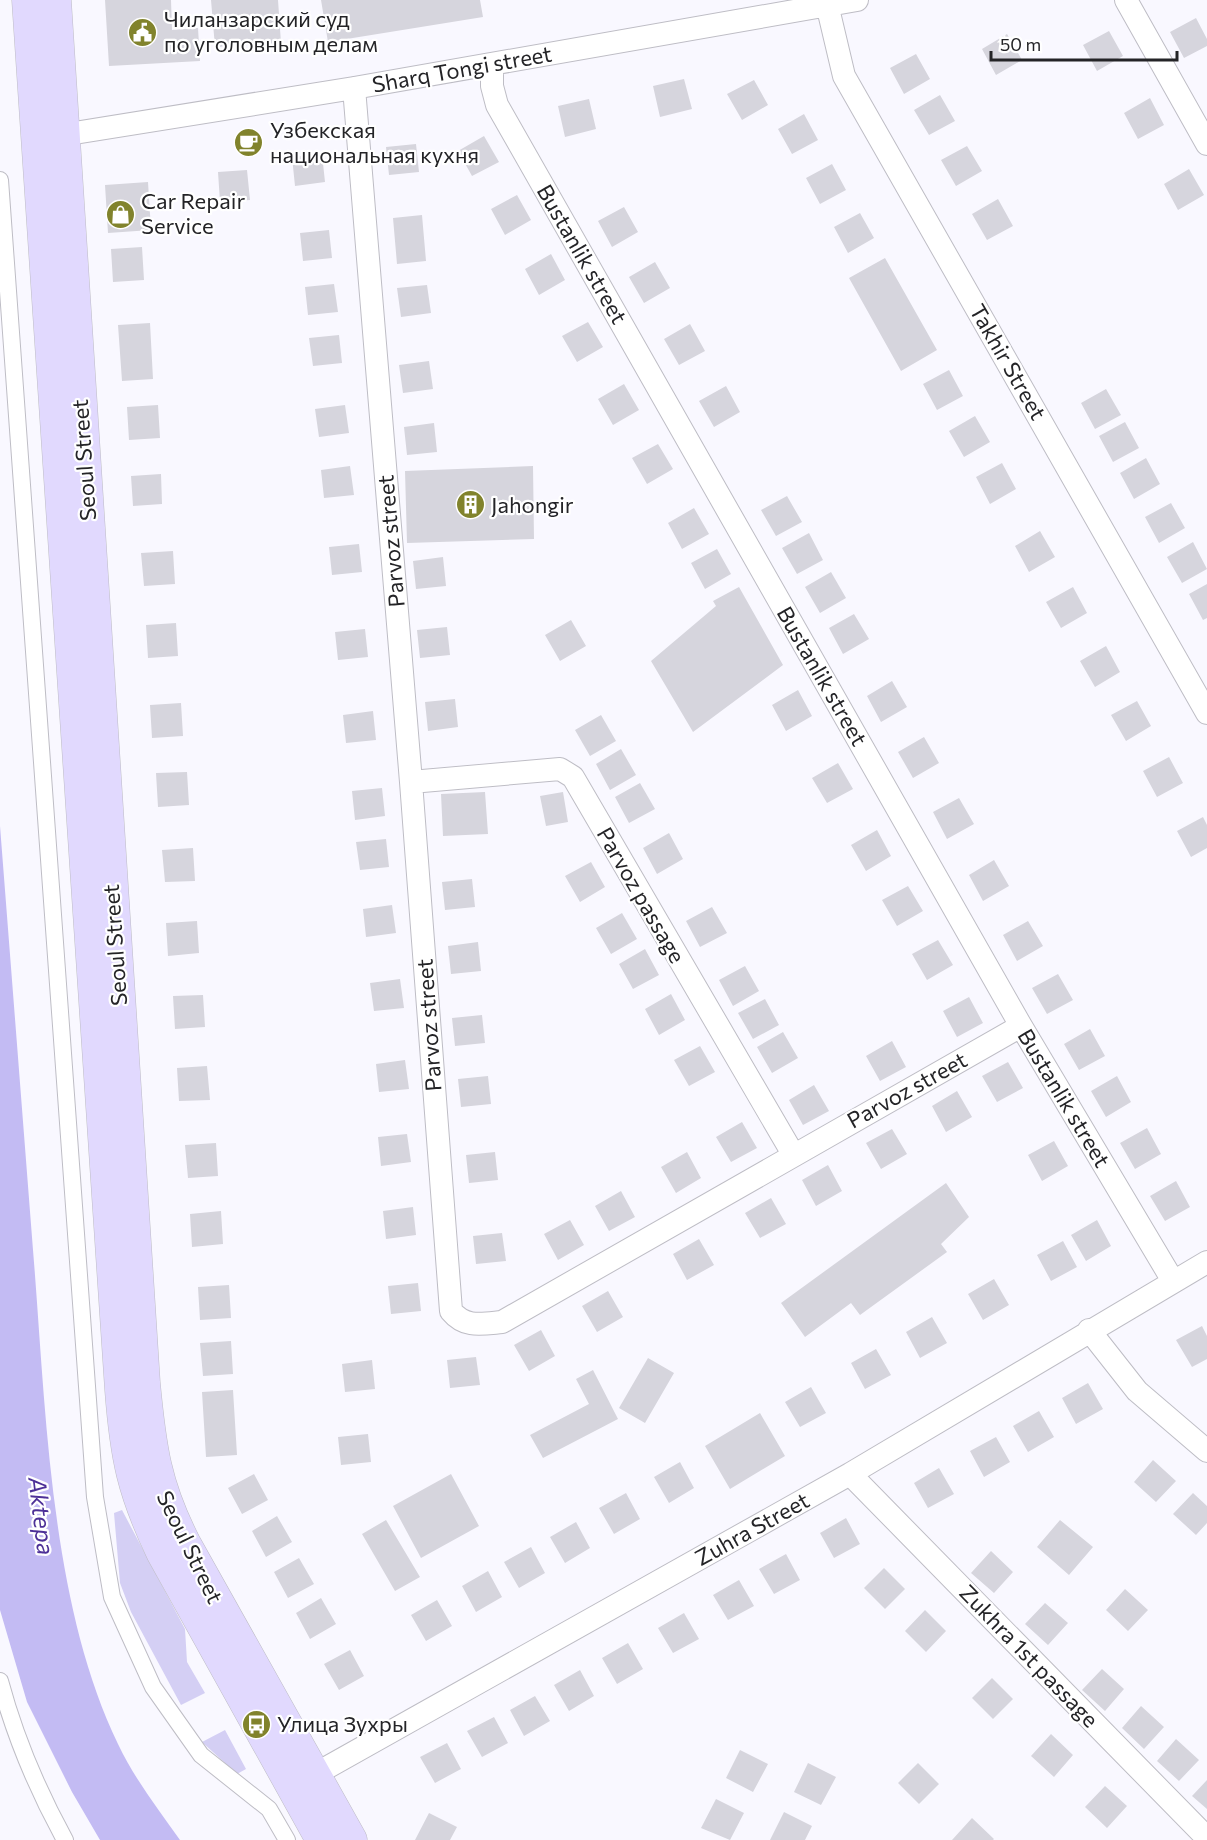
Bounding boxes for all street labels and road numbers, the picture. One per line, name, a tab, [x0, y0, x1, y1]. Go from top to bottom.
street label: Sharq Tongi street	[370, 39, 554, 98]
street label: Bustanlik street	[532, 179, 633, 328]
street label: Takhir Street	[964, 299, 1052, 424]
street label: Seoul Street	[66, 398, 101, 522]
street label: Parvoz street	[371, 474, 410, 608]
street label: Bustanlik street	[772, 601, 873, 750]
street label: Parvoz passage	[592, 822, 691, 968]
street label: Seoul Street	[97, 883, 132, 1007]
street label: Parvoz street	[410, 958, 447, 1092]
street label: Bustanlik street	[1013, 1024, 1116, 1172]
street label: Parvoz street	[842, 1046, 971, 1134]
street label: Seoul Street	[152, 1486, 229, 1607]
street label: Zuhra Street	[690, 1486, 813, 1571]
street label: Zukhra 1st passage	[954, 1579, 1104, 1733]

